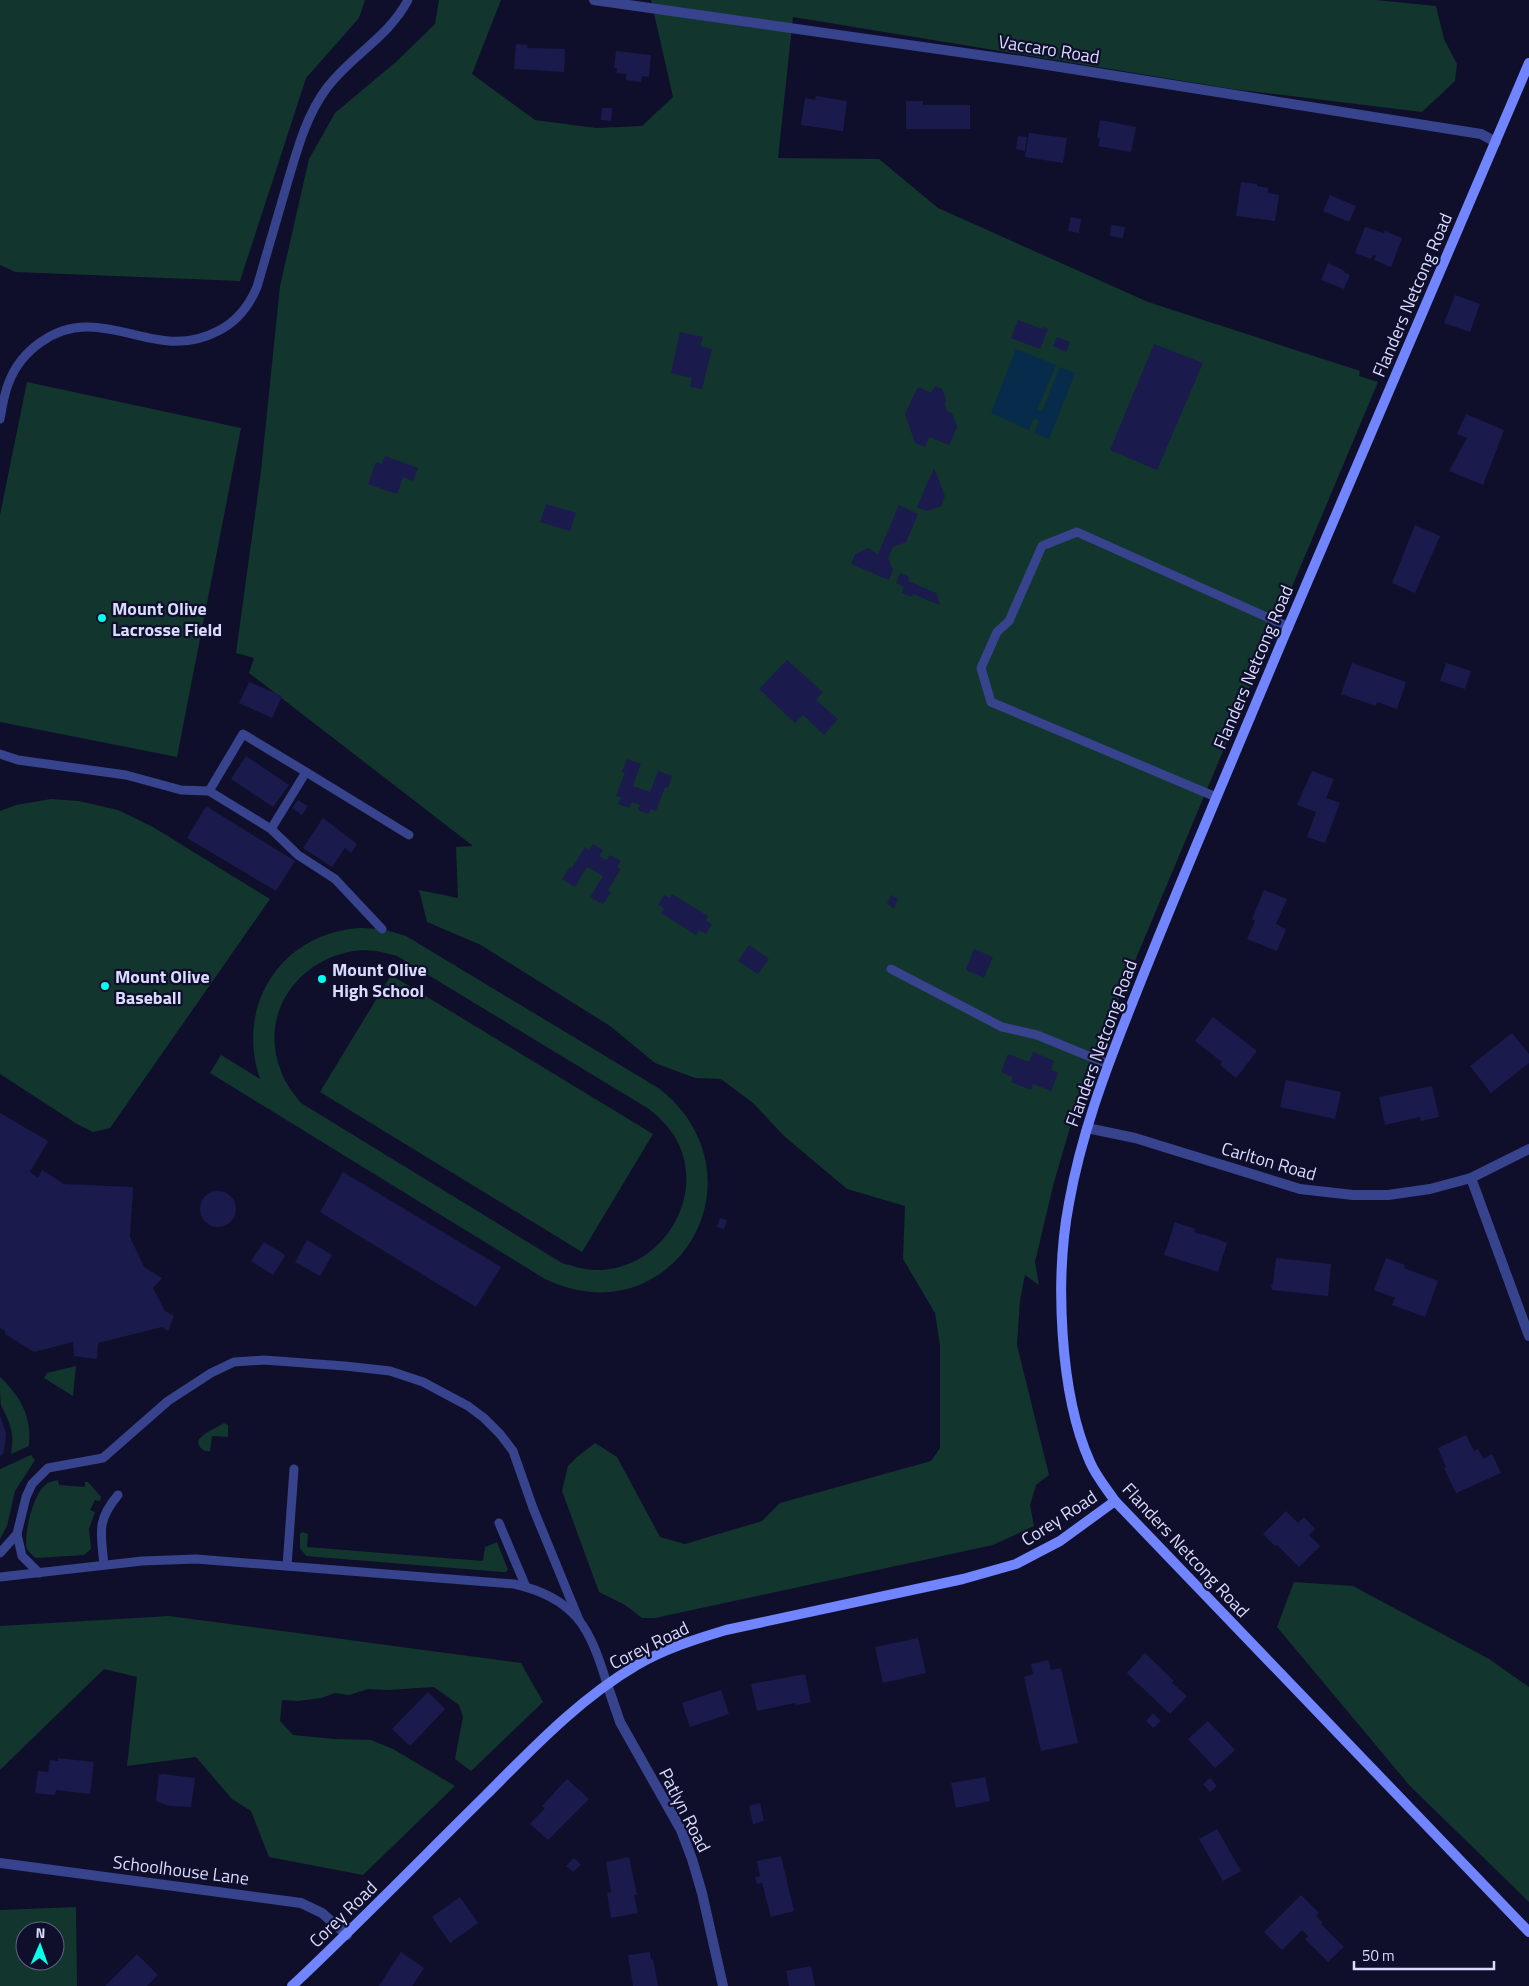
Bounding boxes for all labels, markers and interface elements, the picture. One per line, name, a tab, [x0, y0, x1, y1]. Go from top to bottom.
street label: Vaccaro Road	[996, 28, 1102, 70]
street label: Flanders Netcong Road	[1365, 209, 1459, 381]
street label: Flanders Netcong Road	[1206, 581, 1300, 753]
place label: Mount Olive Lacrosse Field	[112, 595, 222, 643]
marker: Mount Olive Lacrosse Field	[96, 612, 108, 624]
place label: Mount Olive High School	[332, 956, 427, 1004]
street label: Flanders Netcong Road	[1058, 956, 1144, 1130]
place label: Mount Olive Baseball	[115, 963, 210, 1011]
marker: Mount Olive High School	[316, 973, 328, 985]
marker: Mount Olive Baseball	[99, 980, 111, 992]
street label: Carlton Road	[1218, 1135, 1320, 1187]
street label: Flanders Netcong Road	[1116, 1476, 1256, 1624]
street label: Corey Road	[1016, 1483, 1102, 1553]
street label: Corey Road	[605, 1614, 693, 1676]
street label: Patlyn Road	[652, 1763, 718, 1857]
street label: Schoolhouse Lane	[111, 1848, 251, 1892]
street label: Corey Road	[303, 1875, 383, 1953]
north arrow	[15, 1921, 65, 1971]
text: N	[35, 1922, 46, 1943]
scale bar	[1354, 1938, 1494, 1970]
text: 50 m	[1362, 1944, 1395, 1967]

